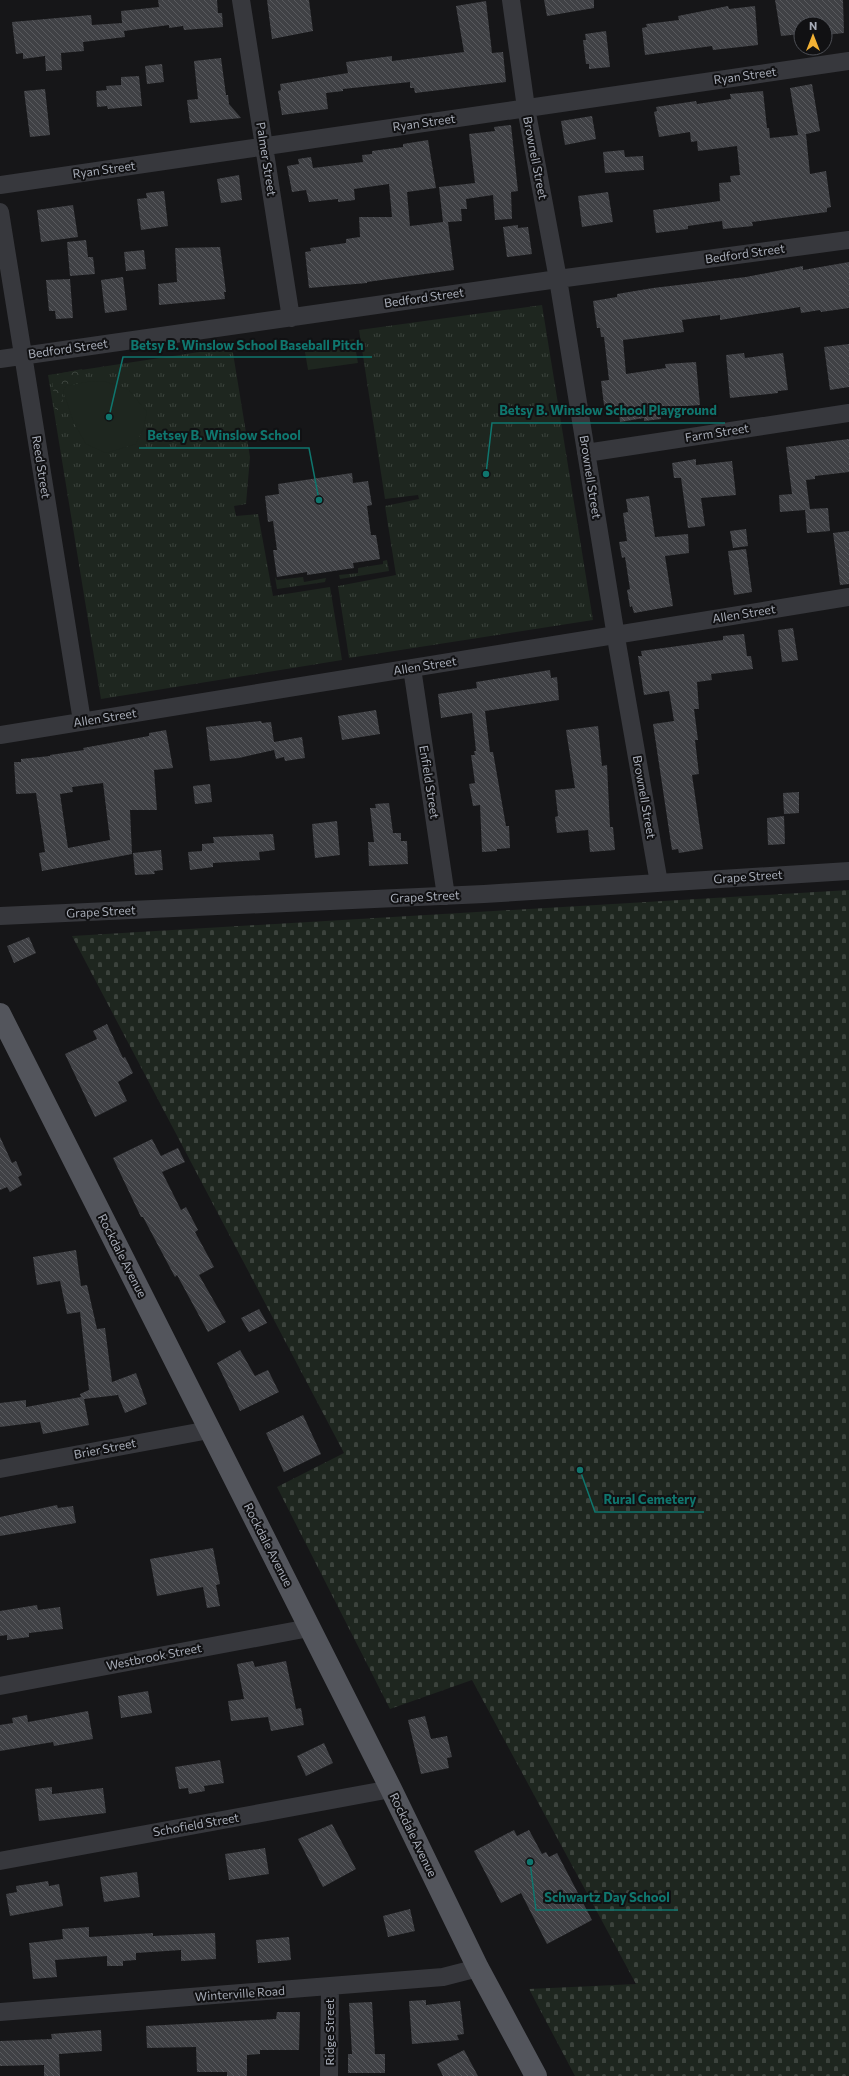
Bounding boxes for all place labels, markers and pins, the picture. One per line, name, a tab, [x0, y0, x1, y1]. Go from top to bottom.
callout: Betsy B. Winslow School Baseball Pitch	[123, 332, 372, 357]
callout: Betsy B. Winslow School Playground	[492, 398, 725, 423]
callout: Betsey B. Winslow School	[139, 423, 309, 448]
callout: Rural Cemetery	[595, 1487, 704, 1512]
callout: Schwartz Day School	[536, 1885, 678, 1910]

